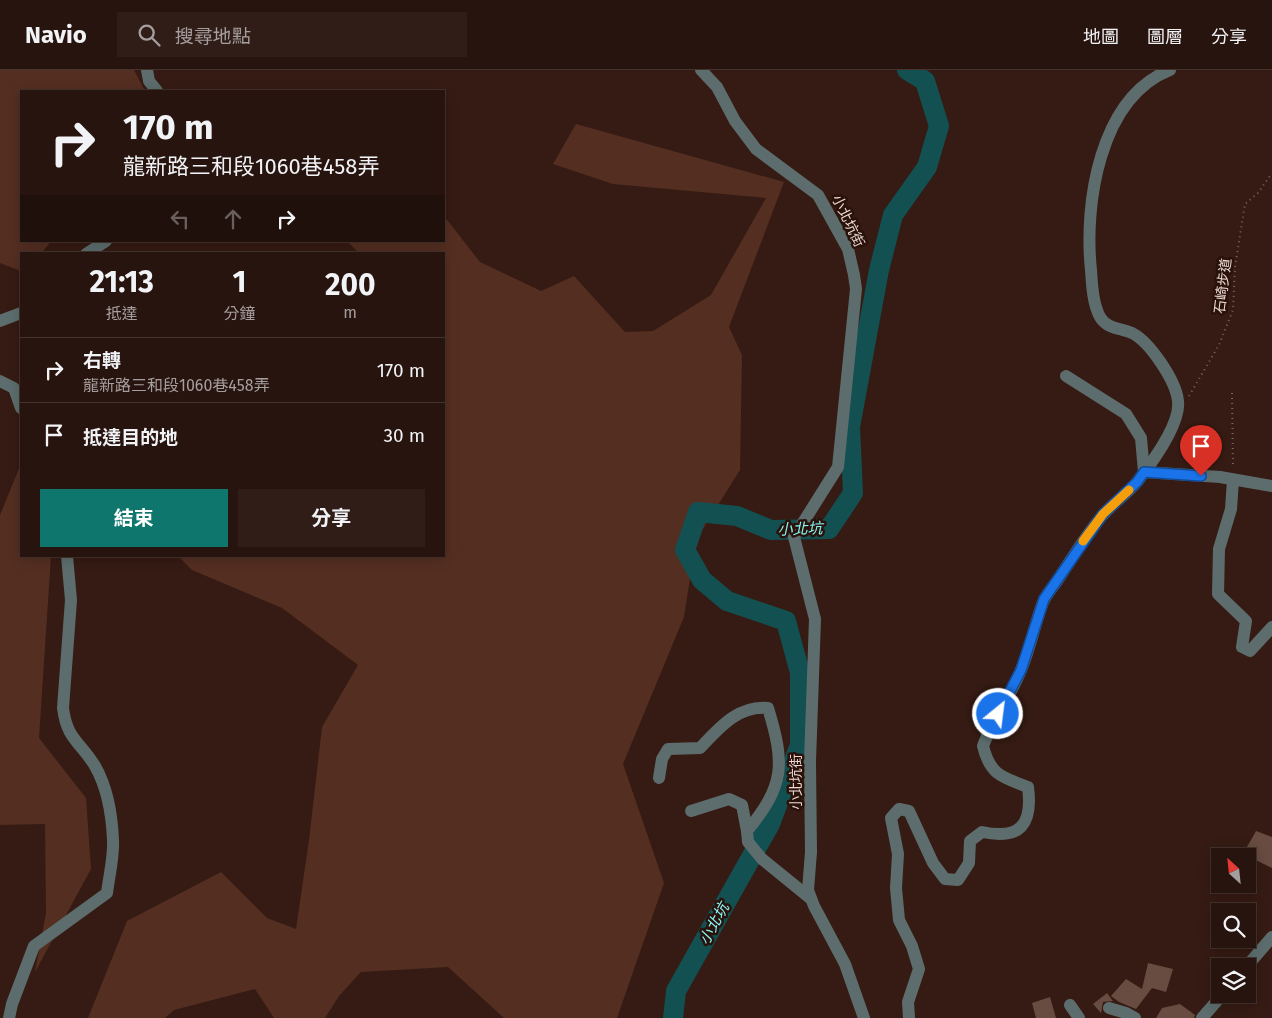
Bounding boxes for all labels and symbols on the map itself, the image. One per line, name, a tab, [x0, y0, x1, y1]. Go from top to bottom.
street label: 小北坑街	[828, 192, 868, 250]
street label: 石崎步道	[1211, 257, 1235, 315]
pin	[1180, 425, 1222, 476]
water label: 小北坑	[777, 519, 825, 539]
position arrow	[971, 687, 1023, 739]
street label: 小北坑街	[788, 754, 805, 810]
north arrow	[1211, 848, 1256, 892]
water label: 小北坑	[695, 898, 734, 948]

